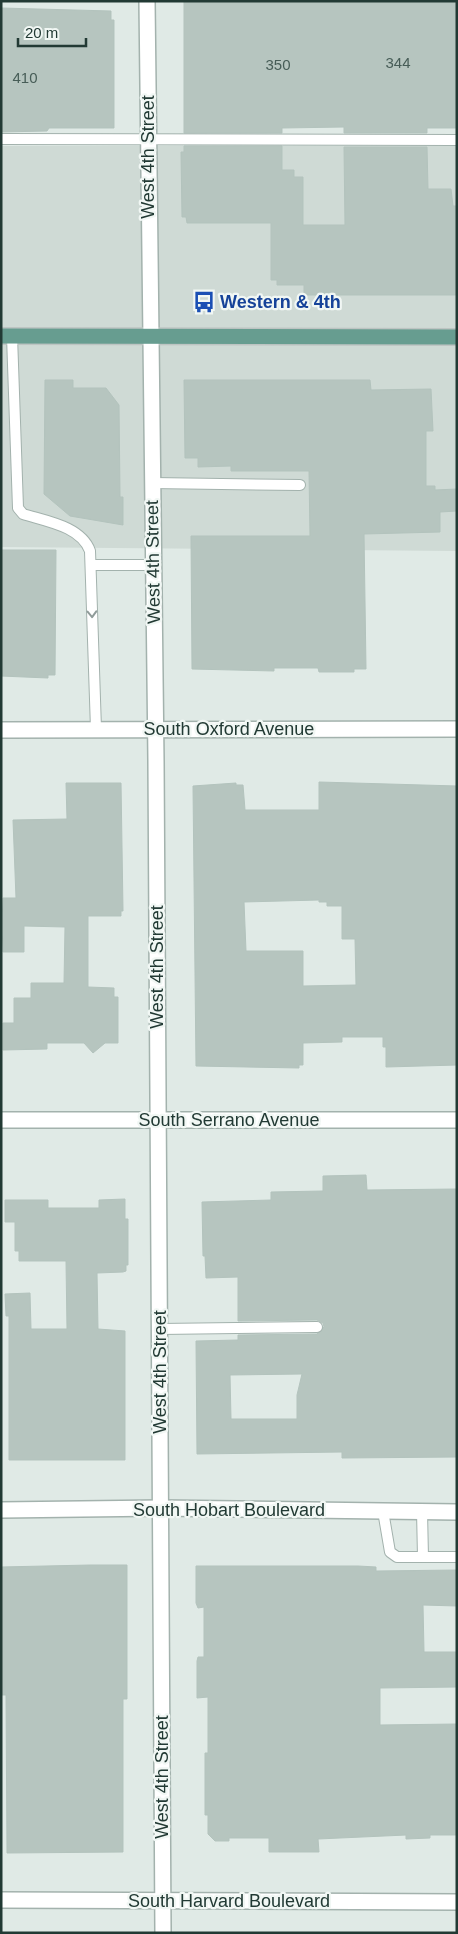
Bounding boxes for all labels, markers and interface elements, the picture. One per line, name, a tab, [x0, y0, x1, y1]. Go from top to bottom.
scale bar	[18, 15, 85, 47]
text: 20 m	[25, 24, 58, 41]
house number: 344	[385, 54, 411, 71]
house number: 350	[265, 56, 291, 73]
house number: 410	[12, 69, 38, 86]
street label: West 4th Street	[138, 95, 158, 219]
bus stop icon: Western & 4th	[191, 289, 217, 315]
place label: Western & 4th	[220, 292, 341, 312]
street label: West 4th Street	[142, 500, 164, 624]
one-way arrow	[87, 610, 98, 618]
street label: South Oxford Avenue	[144, 719, 314, 739]
street label: West 4th Street	[147, 905, 167, 1029]
street label: South Serrano Avenue	[139, 1110, 319, 1130]
street label: West 4th Street	[150, 1310, 170, 1434]
street label: South Hobart Boulevard	[133, 1500, 325, 1520]
street label: West 4th Street	[152, 1715, 172, 1839]
street label: South Harvard Boulevard	[128, 1891, 330, 1911]

